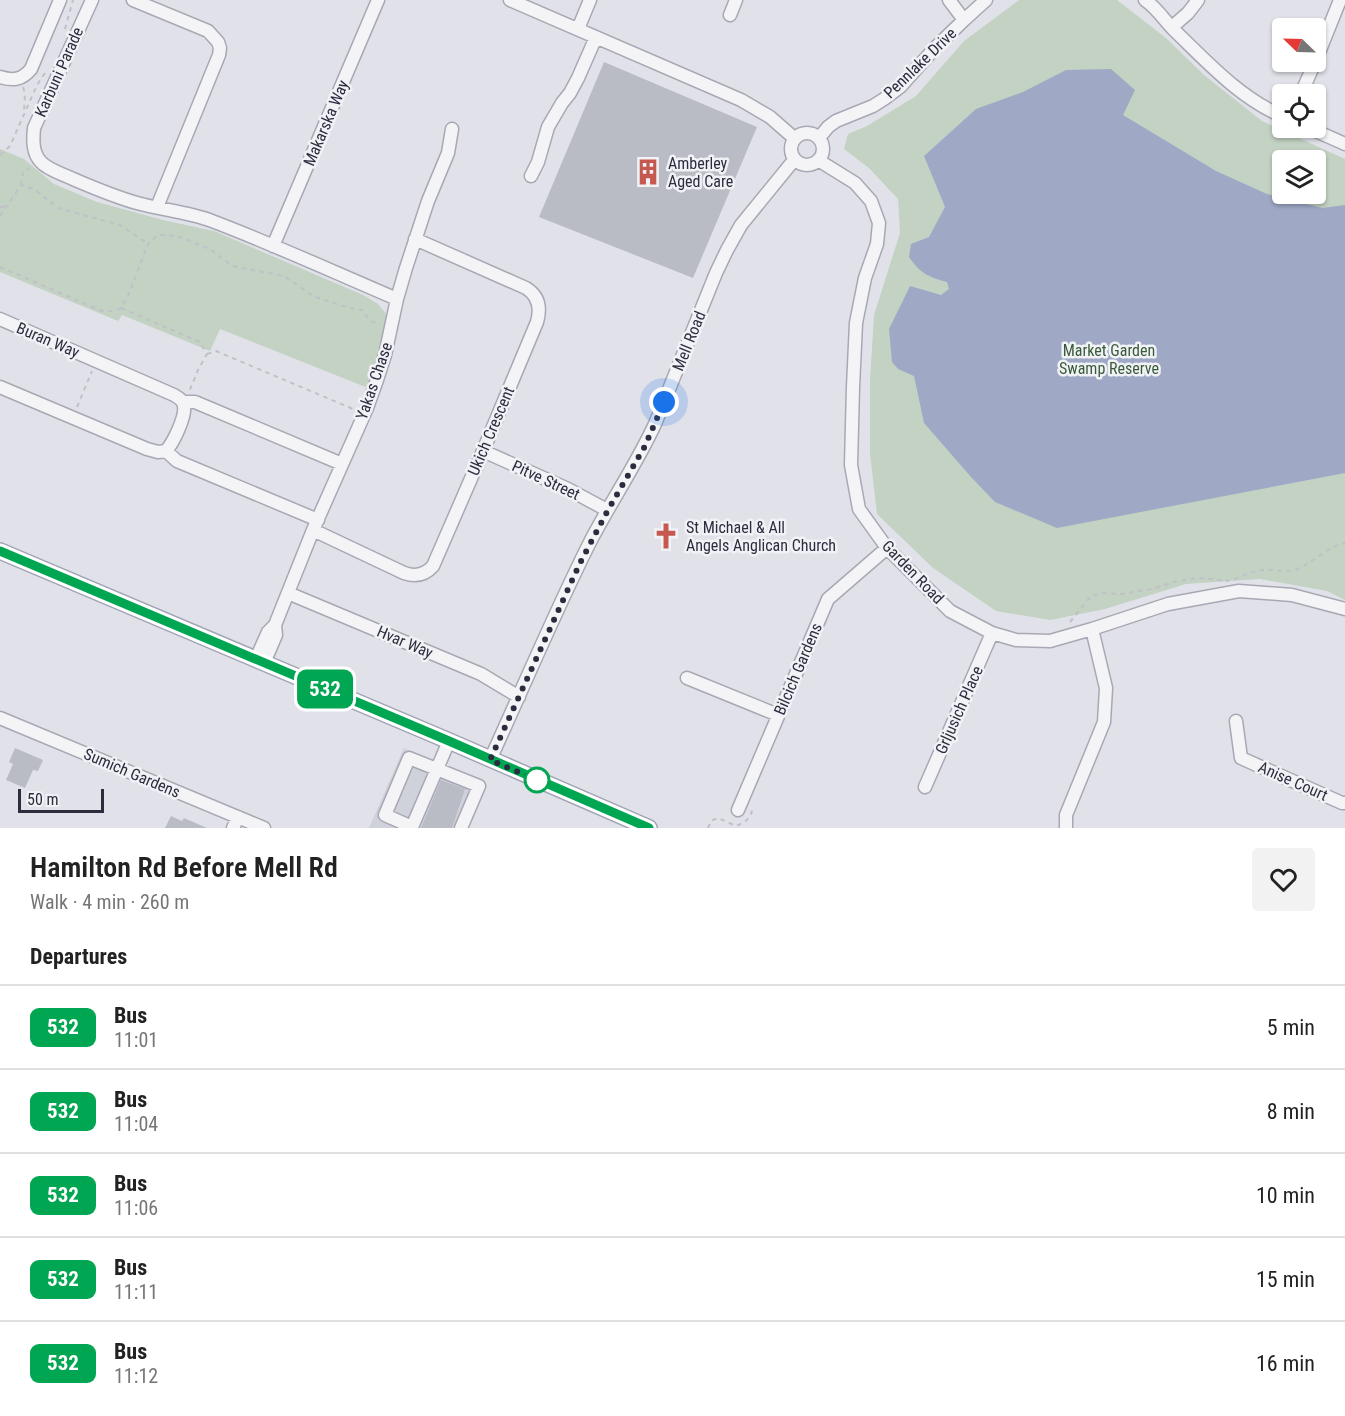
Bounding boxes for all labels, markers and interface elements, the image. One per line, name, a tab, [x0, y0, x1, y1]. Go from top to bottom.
north arrow	[1272, 18, 1326, 72]
map controls	[1272, 18, 1326, 204]
street label: Karbuni Parade	[31, 24, 87, 120]
street label: Pennlake Drive	[880, 24, 960, 102]
street label: Makarska Way	[299, 77, 353, 169]
button: locate	[1272, 84, 1326, 138]
button: layers	[1272, 150, 1326, 204]
place label: Amberley Aged Care	[668, 154, 733, 191]
building icon: Amberley Aged Care	[633, 157, 663, 187]
street label: Mell Road	[668, 308, 710, 374]
street label: Buran Way	[14, 318, 83, 362]
street label: Yakas Chase	[352, 340, 396, 422]
park label: Market Garden Swamp Reserve	[1059, 341, 1159, 378]
street label: Ukich Crescent	[464, 383, 518, 478]
your location	[649, 387, 679, 417]
street label: Pitve Street	[509, 456, 583, 504]
place label: St Michael & All Angels Anglican Church	[686, 518, 836, 555]
church icon: St Michael & All Angels Anglican Church	[651, 521, 681, 551]
street label: Garden Road	[878, 536, 948, 608]
street label: Bilcich Gardens	[770, 620, 826, 718]
street label: Hvar Way	[374, 622, 436, 662]
street label: Grljusich Place	[931, 663, 987, 757]
line badge: 532	[290, 670, 360, 708]
text: 532	[309, 677, 341, 701]
street label: Sumich Gardens	[81, 744, 183, 802]
street label: Anise Court	[1255, 757, 1331, 805]
unlabelled marker	[524, 767, 550, 793]
scale bar	[18, 786, 104, 814]
text: 50 m	[27, 790, 59, 809]
button: heart	[1252, 848, 1315, 911]
text: Hamilton Rd Before Mell Rd	[30, 851, 338, 884]
text: Walk · 4 min · 260 m	[30, 890, 189, 914]
text: Departures	[30, 944, 127, 969]
text: Bus	[114, 1003, 147, 1028]
text: 532	[47, 1015, 79, 1039]
text: 5 min	[1267, 1015, 1315, 1040]
text: 11:01	[114, 1028, 158, 1052]
text: Bus	[114, 1087, 147, 1112]
text: 532	[47, 1099, 79, 1123]
text: 8 min	[1267, 1099, 1315, 1124]
text: 11:04	[114, 1112, 158, 1136]
text: Bus	[114, 1171, 147, 1196]
text: 532	[47, 1183, 79, 1207]
text: 10 min	[1256, 1183, 1315, 1208]
text: 11:06	[114, 1196, 158, 1220]
text: Bus	[114, 1255, 147, 1280]
text: 532	[47, 1267, 79, 1291]
text: 15 min	[1256, 1267, 1315, 1292]
text: 11:11	[114, 1280, 158, 1304]
text: Bus	[114, 1339, 147, 1364]
text: 532	[47, 1351, 79, 1375]
text: 16 min	[1256, 1351, 1315, 1376]
text: 11:12	[114, 1364, 158, 1388]

